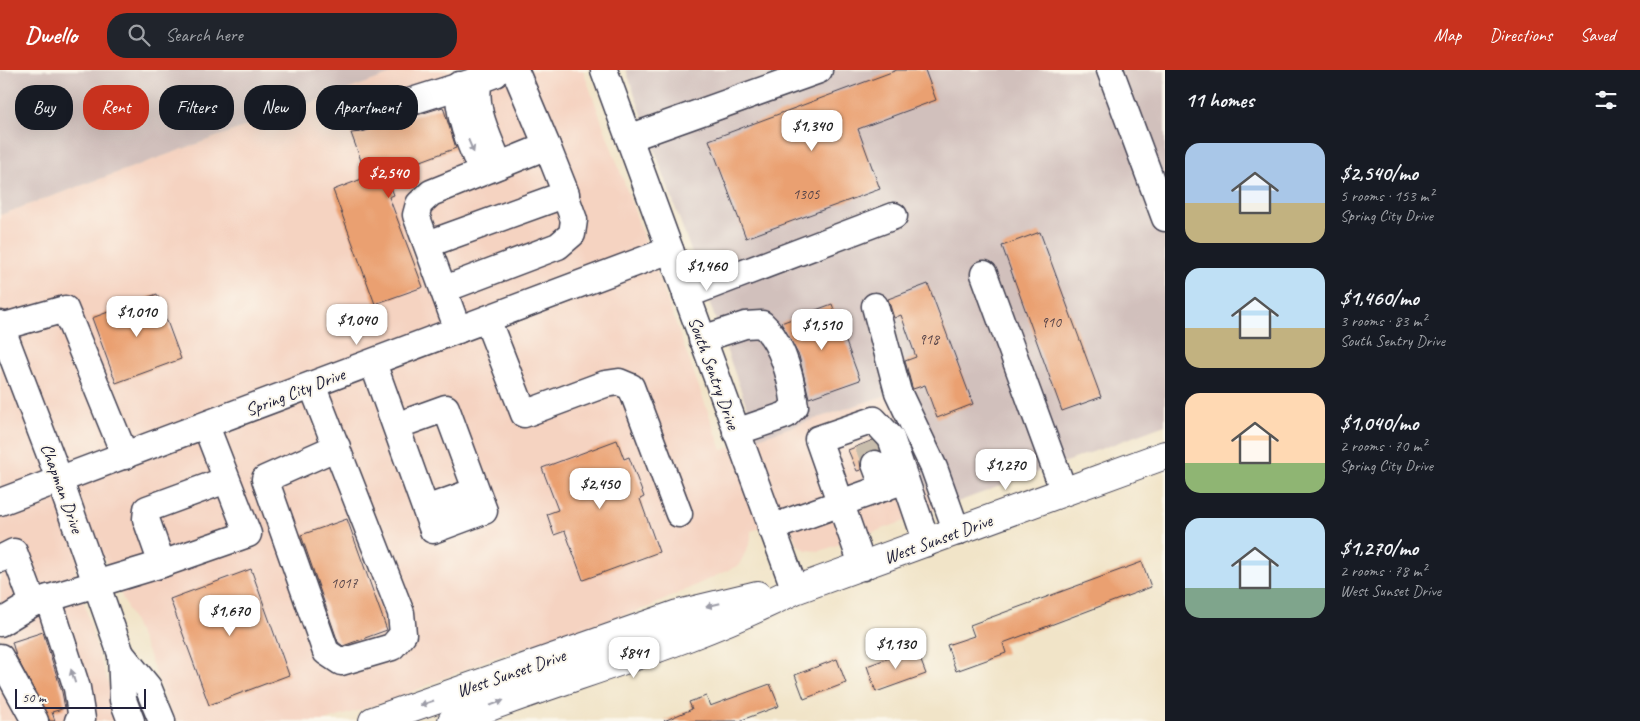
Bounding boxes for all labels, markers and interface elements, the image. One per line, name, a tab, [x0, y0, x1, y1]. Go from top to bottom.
search box	[107, 13, 457, 58]
text: Dwello	[25, 20, 77, 50]
icon: search	[125, 21, 153, 49]
text: Search here	[165, 23, 243, 47]
text: Map	[1434, 24, 1461, 46]
text: Directions	[1489, 24, 1552, 46]
text: Saved	[1580, 24, 1615, 46]
chip: Buy	[15, 85, 73, 130]
chip: Rent	[83, 85, 149, 130]
chip: Filters	[159, 85, 234, 130]
chip: New	[244, 85, 306, 130]
chip: Apartment	[316, 85, 418, 130]
icon: filters	[1592, 86, 1620, 114]
text: 11 homes	[1185, 87, 1254, 113]
pin: $1,340	[771, 109, 853, 152]
text: $1,340	[792, 116, 832, 136]
one-way arrow	[467, 139, 475, 154]
pin: $2,540	[348, 156, 430, 199]
text: $2,540/mo	[1340, 160, 1418, 186]
text: $2,540	[370, 163, 408, 183]
icon: home	[1225, 163, 1285, 223]
house number: 1305	[792, 185, 821, 204]
text: 5 rooms · 153 m²	[1340, 186, 1434, 206]
text: Spring City Drive	[1340, 206, 1433, 226]
pin: $1,460	[666, 250, 748, 292]
text: $1,460	[687, 256, 727, 276]
text: $1,460/mo	[1340, 285, 1419, 311]
icon: home	[1225, 288, 1285, 348]
pin: $1,010	[96, 296, 178, 338]
text: $1,010	[117, 302, 157, 322]
pin: $1,040	[316, 304, 398, 346]
pin: $1,510	[781, 308, 863, 351]
text: $1,040	[337, 310, 377, 330]
text: 3 rooms · 83 m²	[1340, 311, 1426, 331]
house number: 910	[1041, 313, 1062, 332]
street label: South Sentry Drive	[683, 314, 745, 433]
text: $1,510	[803, 315, 841, 335]
house number: 918	[919, 330, 940, 349]
text: South Sentry Drive	[1340, 331, 1445, 351]
street label: Spring City Drive	[242, 363, 349, 421]
text: $1,040/mo	[1340, 410, 1418, 436]
icon: home	[1225, 413, 1285, 473]
text: 2 rooms · 70 m²	[1340, 436, 1426, 456]
street label: Chapman Drive	[36, 440, 89, 537]
pin: $1,270	[965, 448, 1047, 491]
text: $1,270	[986, 455, 1026, 475]
text: Spring City Drive	[1340, 456, 1433, 476]
pin: $2,450	[559, 468, 641, 510]
text: $2,450	[581, 474, 619, 494]
street label: West Sunset Drive	[881, 509, 996, 569]
text: $1,270/mo	[1340, 535, 1418, 561]
icon: home	[1225, 538, 1285, 598]
text: 2 rooms · 78 m²	[1340, 561, 1426, 581]
house number: 1017	[330, 574, 359, 593]
text: West Sunset Drive	[1340, 581, 1441, 601]
pin: $1,670	[189, 594, 271, 637]
text: $1,670	[210, 601, 250, 621]
one-way arrow	[706, 602, 721, 610]
pin: $1,130	[855, 628, 937, 670]
text: $1,130	[876, 634, 916, 654]
pin: $841	[604, 636, 664, 679]
text: $841	[620, 643, 648, 663]
street label: West Sunset Drive	[454, 644, 569, 702]
one-way arrow	[68, 668, 76, 683]
scale bar	[15, 686, 146, 709]
text: 50 m	[22, 689, 46, 706]
one-way arrow	[419, 699, 434, 707]
one-way arrow	[490, 699, 505, 707]

